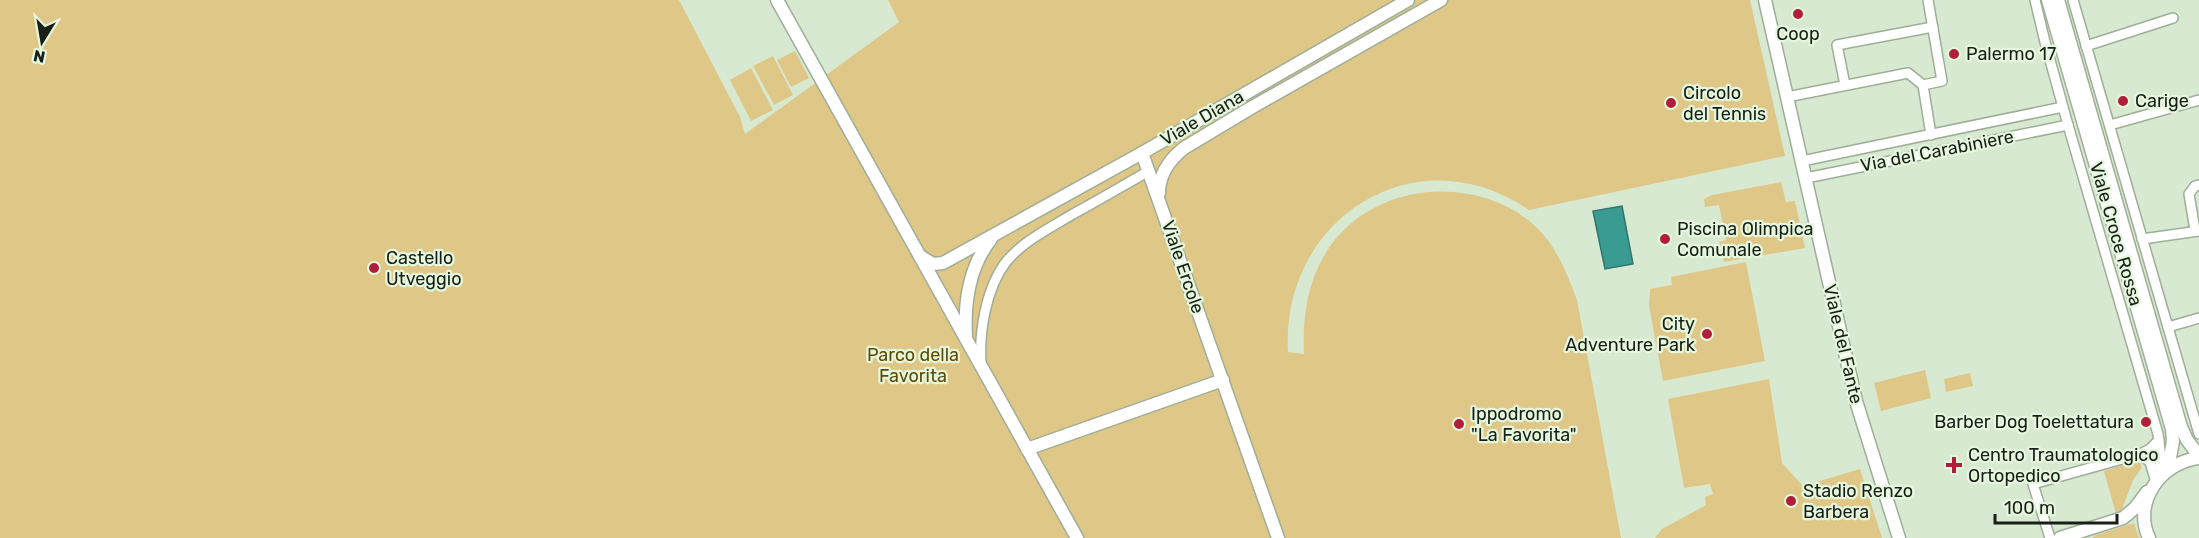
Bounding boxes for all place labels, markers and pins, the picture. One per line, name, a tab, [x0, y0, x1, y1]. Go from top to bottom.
marker: Coop	[1791, 7, 1805, 21]
place label: Coop	[1776, 23, 1820, 45]
place label: Palermo 17	[1966, 43, 2056, 65]
marker: Palermo 17	[1947, 47, 1961, 61]
place label: Circolo del Tennis	[1683, 82, 1766, 125]
place label: Carige	[2135, 90, 2189, 112]
marker: Carige	[2116, 94, 2130, 108]
marker: Circolo del Tennis	[1664, 96, 1678, 110]
place label: Piscina Olimpica Comunale	[1677, 218, 1814, 261]
marker: Piscina Olimpica Comunale	[1658, 232, 1672, 246]
place label: Castello Utveggio	[386, 247, 462, 290]
marker: Castello Utveggio	[367, 261, 381, 275]
place label: City Adventure Park	[1565, 313, 1696, 356]
marker: City Adventure Park	[1700, 327, 1714, 341]
place label: Ippodromo "La Favorita"	[1471, 403, 1576, 446]
place label: Barber Dog Toelettatura	[1934, 411, 2134, 433]
marker: Barber Dog Toelettatura	[2139, 415, 2153, 429]
marker: Ippodromo "La Favorita"	[1452, 417, 1466, 431]
place label: Centro Traumatologico Ortopedico	[1968, 444, 2159, 487]
marker: Centro Traumatologico Ortopedico	[1945, 456, 1963, 474]
place label: Stadio Renzo Barbera	[1803, 480, 1913, 523]
marker: Stadio Renzo Barbera	[1784, 494, 1798, 508]

